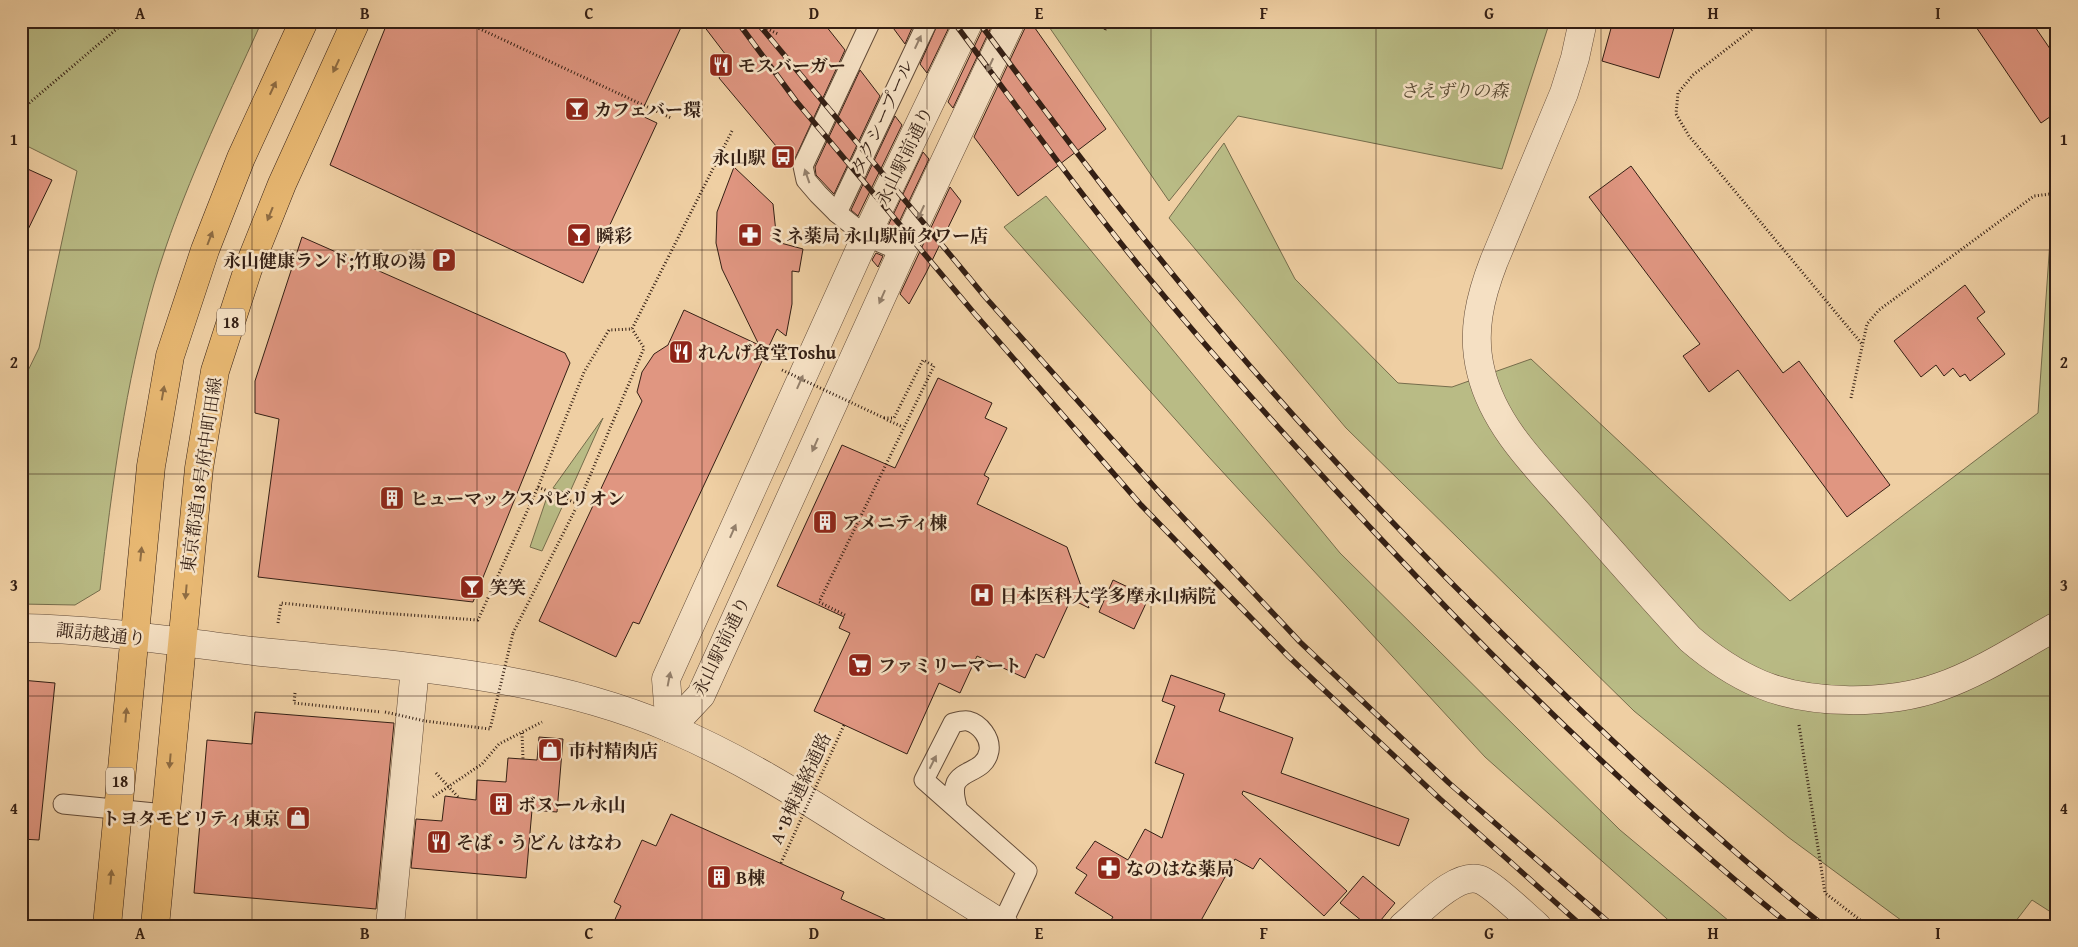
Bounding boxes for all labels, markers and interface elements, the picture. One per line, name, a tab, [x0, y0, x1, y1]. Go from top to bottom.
text: A	[135, 1, 146, 25]
text: B	[360, 1, 370, 25]
text: C	[584, 1, 594, 25]
text: D	[809, 1, 819, 25]
text: E	[1035, 1, 1044, 25]
text: F	[1260, 1, 1268, 25]
text: G	[1484, 1, 1494, 25]
text: H	[1707, 1, 1719, 25]
text: I	[1935, 1, 1941, 25]
one-way arrow	[914, 35, 922, 49]
restaurant icon: モスバーガー	[708, 52, 734, 78]
place label: モスバーガー	[738, 52, 846, 79]
street label: タクシープール	[844, 55, 920, 179]
one-way arrow	[332, 58, 340, 73]
one-way arrow	[986, 58, 994, 72]
park label: さえずりの森	[1400, 77, 1510, 104]
one-way arrow	[270, 81, 278, 95]
bar icon: カフェバー環	[564, 96, 590, 122]
place label: カフェバー環	[594, 96, 701, 123]
street label: 永山駅前通り	[868, 102, 940, 210]
text: 1	[10, 127, 18, 151]
text: 1	[2060, 127, 2068, 151]
place label: 永山駅	[712, 144, 766, 171]
bus stop icon: 永山駅	[770, 144, 796, 170]
one-way arrow	[802, 168, 810, 183]
one-way arrow	[917, 205, 925, 219]
one-way arrow	[265, 207, 273, 221]
bar icon: 瞬彩	[566, 222, 592, 248]
place label: 瞬彩	[596, 222, 632, 249]
pharmacy icon: ミネ薬局 永山駅前タワー店	[737, 222, 763, 248]
place label: ミネ薬局 永山駅前タワー店	[768, 222, 988, 249]
one-way arrow	[207, 230, 214, 245]
place label: 永山健康ランド;竹取の湯	[223, 247, 426, 274]
parking icon: 永山健康ランド;竹取の湯	[431, 247, 457, 273]
one-way arrow	[877, 290, 885, 304]
road number: 18	[217, 308, 245, 336]
restaurant icon: れんげ食堂Toshu	[668, 339, 694, 365]
place label: れんげ食堂Toshu	[698, 339, 837, 366]
text: 2	[10, 350, 18, 374]
text: 2	[2060, 350, 2068, 374]
street label: 東京都道18号府中町田線	[174, 375, 228, 575]
one-way arrow	[795, 375, 804, 390]
one-way arrow	[160, 385, 168, 401]
one-way arrow	[810, 438, 818, 452]
building icon: ヒューマックスパビリオン	[379, 485, 405, 511]
place label: ヒューマックスパビリオン	[410, 485, 625, 512]
building icon: アメニティ棟	[812, 509, 838, 535]
place label: アメニティ棟	[842, 509, 947, 536]
one-way arrow	[729, 524, 737, 538]
one-way arrow	[137, 546, 145, 562]
text: 3	[10, 573, 18, 597]
text: 3	[2060, 573, 2068, 597]
bar icon: 笑笑	[459, 574, 485, 600]
place label: 笑笑	[490, 574, 526, 601]
hospital icon: 日本医科大学多摩永山病院	[969, 582, 995, 608]
place label: 日本医科大学多摩永山病院	[1000, 582, 1216, 609]
one-way arrow	[182, 585, 190, 601]
street label: 永山駅前通り	[685, 592, 757, 700]
street label: 諏訪越通り	[55, 616, 147, 652]
supermarket icon: ファミリーマート	[847, 652, 873, 678]
place label: ファミリーマート	[878, 652, 1022, 679]
one-way arrow	[665, 671, 673, 687]
one-way arrow	[122, 707, 130, 723]
street label: A･B棟連絡通路	[762, 728, 838, 848]
shop icon: 市村精肉店	[537, 737, 563, 763]
place label: 市村精肉店	[568, 737, 658, 764]
one-way arrow	[166, 753, 174, 769]
one-way arrow	[929, 755, 937, 769]
road number: 18	[106, 768, 134, 794]
building icon: ボヌール永山	[488, 791, 514, 817]
place label: ボヌール永山	[518, 791, 626, 818]
text: 4	[10, 796, 18, 820]
text: 4	[2060, 796, 2068, 820]
place label: トヨタモビリティ東京	[102, 805, 280, 832]
shop icon: トヨタモビリティ東京	[285, 805, 311, 831]
restaurant icon: そば・うどん はなわ	[426, 829, 452, 855]
place label: そば・うどん はなわ	[456, 829, 622, 856]
pharmacy icon: なのはな薬局	[1096, 855, 1122, 881]
place label: なのはな薬局	[1126, 855, 1234, 882]
building icon: B棟	[706, 864, 732, 890]
place label: B棟	[736, 864, 765, 891]
one-way arrow	[107, 869, 115, 885]
text: A	[135, 921, 146, 945]
text: B	[360, 921, 370, 945]
text: C	[584, 921, 594, 945]
text: D	[809, 921, 819, 945]
text: E	[1035, 921, 1044, 945]
text: F	[1260, 921, 1268, 945]
text: G	[1484, 921, 1494, 945]
text: H	[1707, 921, 1719, 945]
text: I	[1935, 921, 1941, 945]

